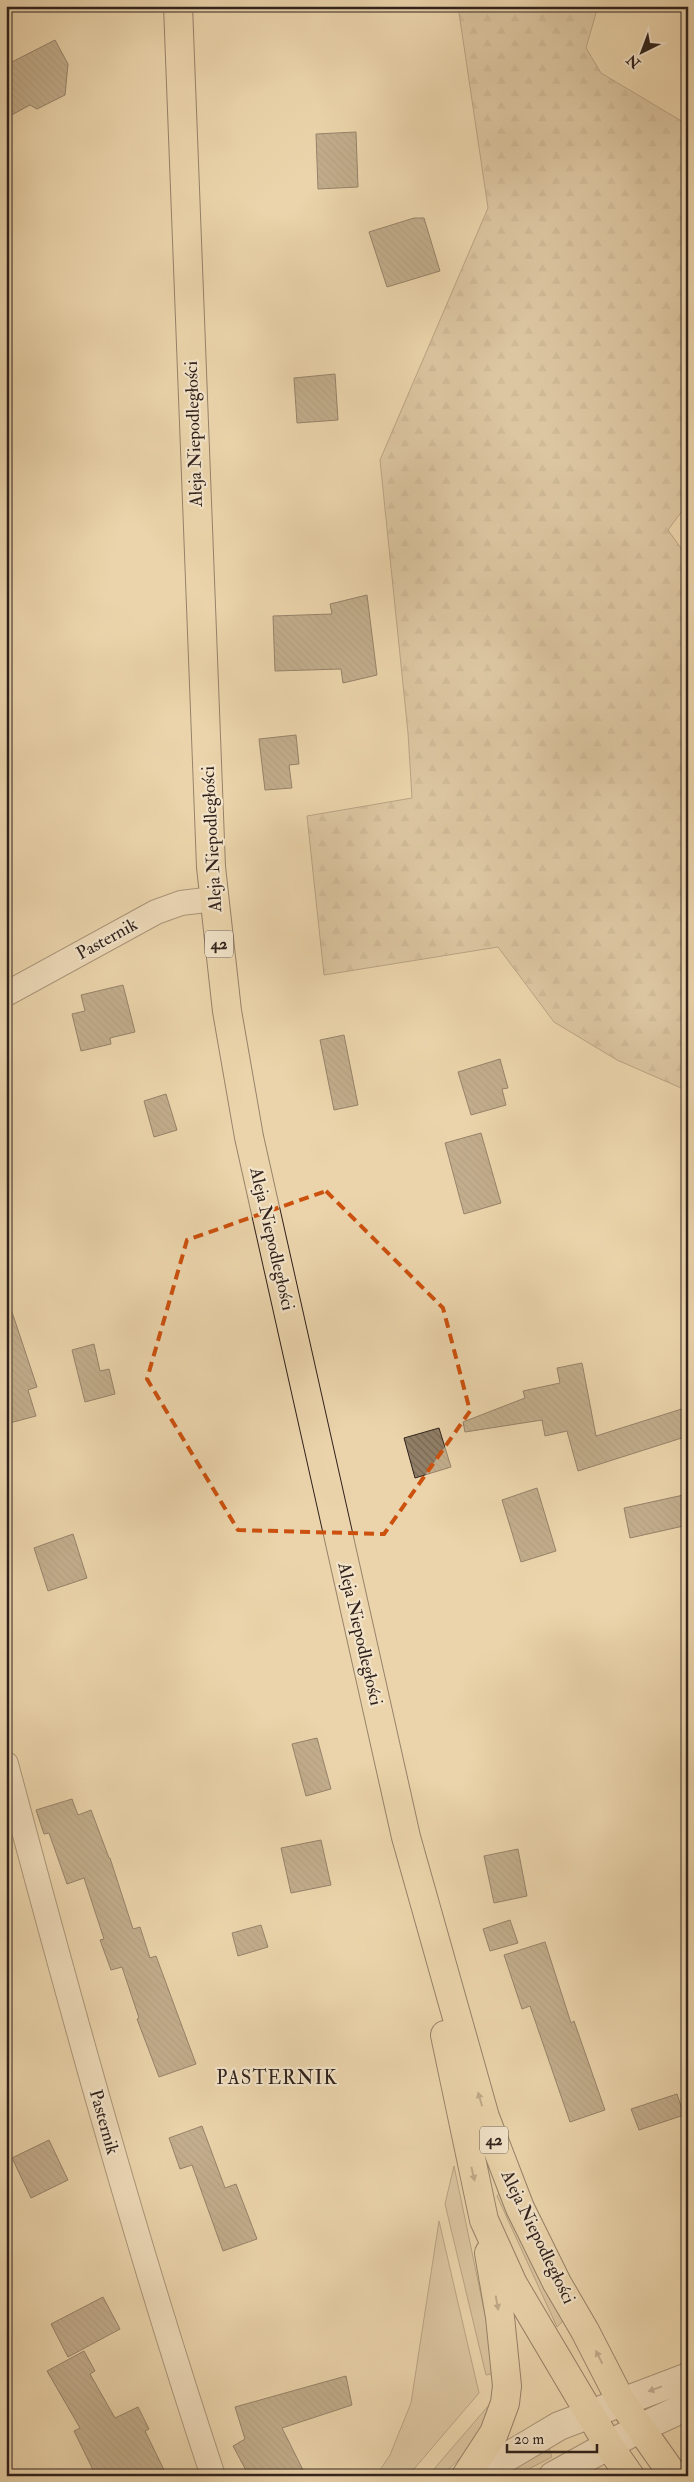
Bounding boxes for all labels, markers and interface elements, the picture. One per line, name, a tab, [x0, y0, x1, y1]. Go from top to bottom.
north arrow	[616, 28, 666, 78]
text: N	[623, 50, 645, 72]
street label: Aleja Niepodległości	[180, 360, 208, 508]
street label: Aleja Niepodległości	[197, 765, 227, 914]
street label: Pasternik	[72, 913, 142, 965]
road number: 42	[205, 931, 233, 958]
street label: Aleja Niepodległości	[244, 1164, 300, 1313]
street label: Aleja Niepodległości	[332, 1559, 388, 1708]
district label: PASTERNIK	[216, 2066, 338, 2090]
street label: Pasternik	[84, 2087, 124, 2157]
one-way arrow	[476, 2092, 484, 2107]
road number: 42	[480, 2126, 508, 2154]
street label: Aleja Niepodległości	[495, 2165, 580, 2308]
one-way arrow	[469, 2166, 477, 2181]
one-way arrow	[494, 2295, 502, 2311]
one-way arrow	[595, 2350, 603, 2365]
one-way arrow	[647, 2386, 662, 2393]
scale bar	[507, 2422, 596, 2454]
text: 20 m	[514, 2430, 544, 2449]

